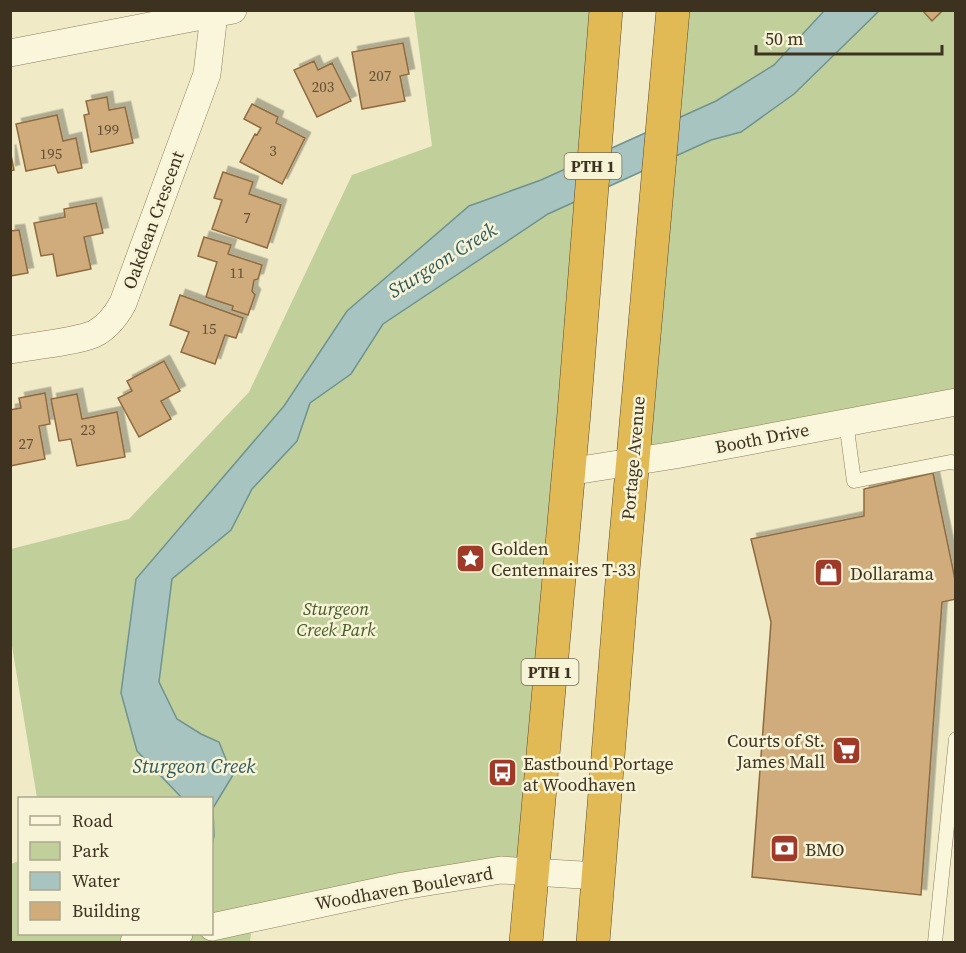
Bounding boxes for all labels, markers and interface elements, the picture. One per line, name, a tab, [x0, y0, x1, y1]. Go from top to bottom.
scale bar	[756, 18, 942, 56]
text: 50 m	[765, 26, 803, 51]
house number: 207	[369, 65, 391, 86]
house number: 203	[312, 76, 334, 97]
house number: 199	[97, 119, 119, 140]
house number: 3	[269, 140, 277, 161]
house number: 195	[40, 143, 62, 164]
street label: Oakdean Crescent	[116, 147, 190, 292]
road number: PTH 1	[564, 153, 622, 179]
house number: 7	[243, 207, 251, 228]
water label: Sturgeon Creek	[382, 215, 502, 304]
house number: 11	[229, 262, 245, 283]
house number: 15	[201, 318, 217, 339]
street label: Portage Avenue	[615, 395, 651, 521]
street label: Booth Drive	[713, 417, 811, 459]
house number: 23	[80, 419, 96, 440]
house number: 27	[18, 433, 34, 454]
place label: Golden Centennaires T-33	[491, 536, 636, 582]
place icon: Golden Centennaires T-33	[454, 542, 486, 574]
shop icon: Dollarama	[813, 557, 845, 589]
place label: Dollarama	[850, 561, 935, 586]
park label: Sturgeon Creek Park	[296, 596, 376, 642]
road number: PTH 1	[522, 659, 578, 685]
place label: Courts of St. James Mall	[727, 728, 825, 774]
supermarket icon: Courts of St. James Mall	[830, 734, 862, 766]
place label: Eastbound Portage at Woodhaven	[523, 751, 674, 797]
water label: Sturgeon Creek	[132, 752, 256, 780]
bus stop icon: Eastbound Portage at Woodhaven	[486, 757, 518, 789]
legend	[18, 797, 213, 935]
text: Road	[72, 808, 113, 833]
bank icon: BMO	[768, 833, 800, 865]
place label: BMO	[805, 837, 845, 862]
text: Park	[72, 838, 109, 863]
street label: Woodhaven Boulevard	[313, 860, 495, 916]
text: Water	[72, 868, 120, 893]
text: Building	[72, 898, 140, 923]

